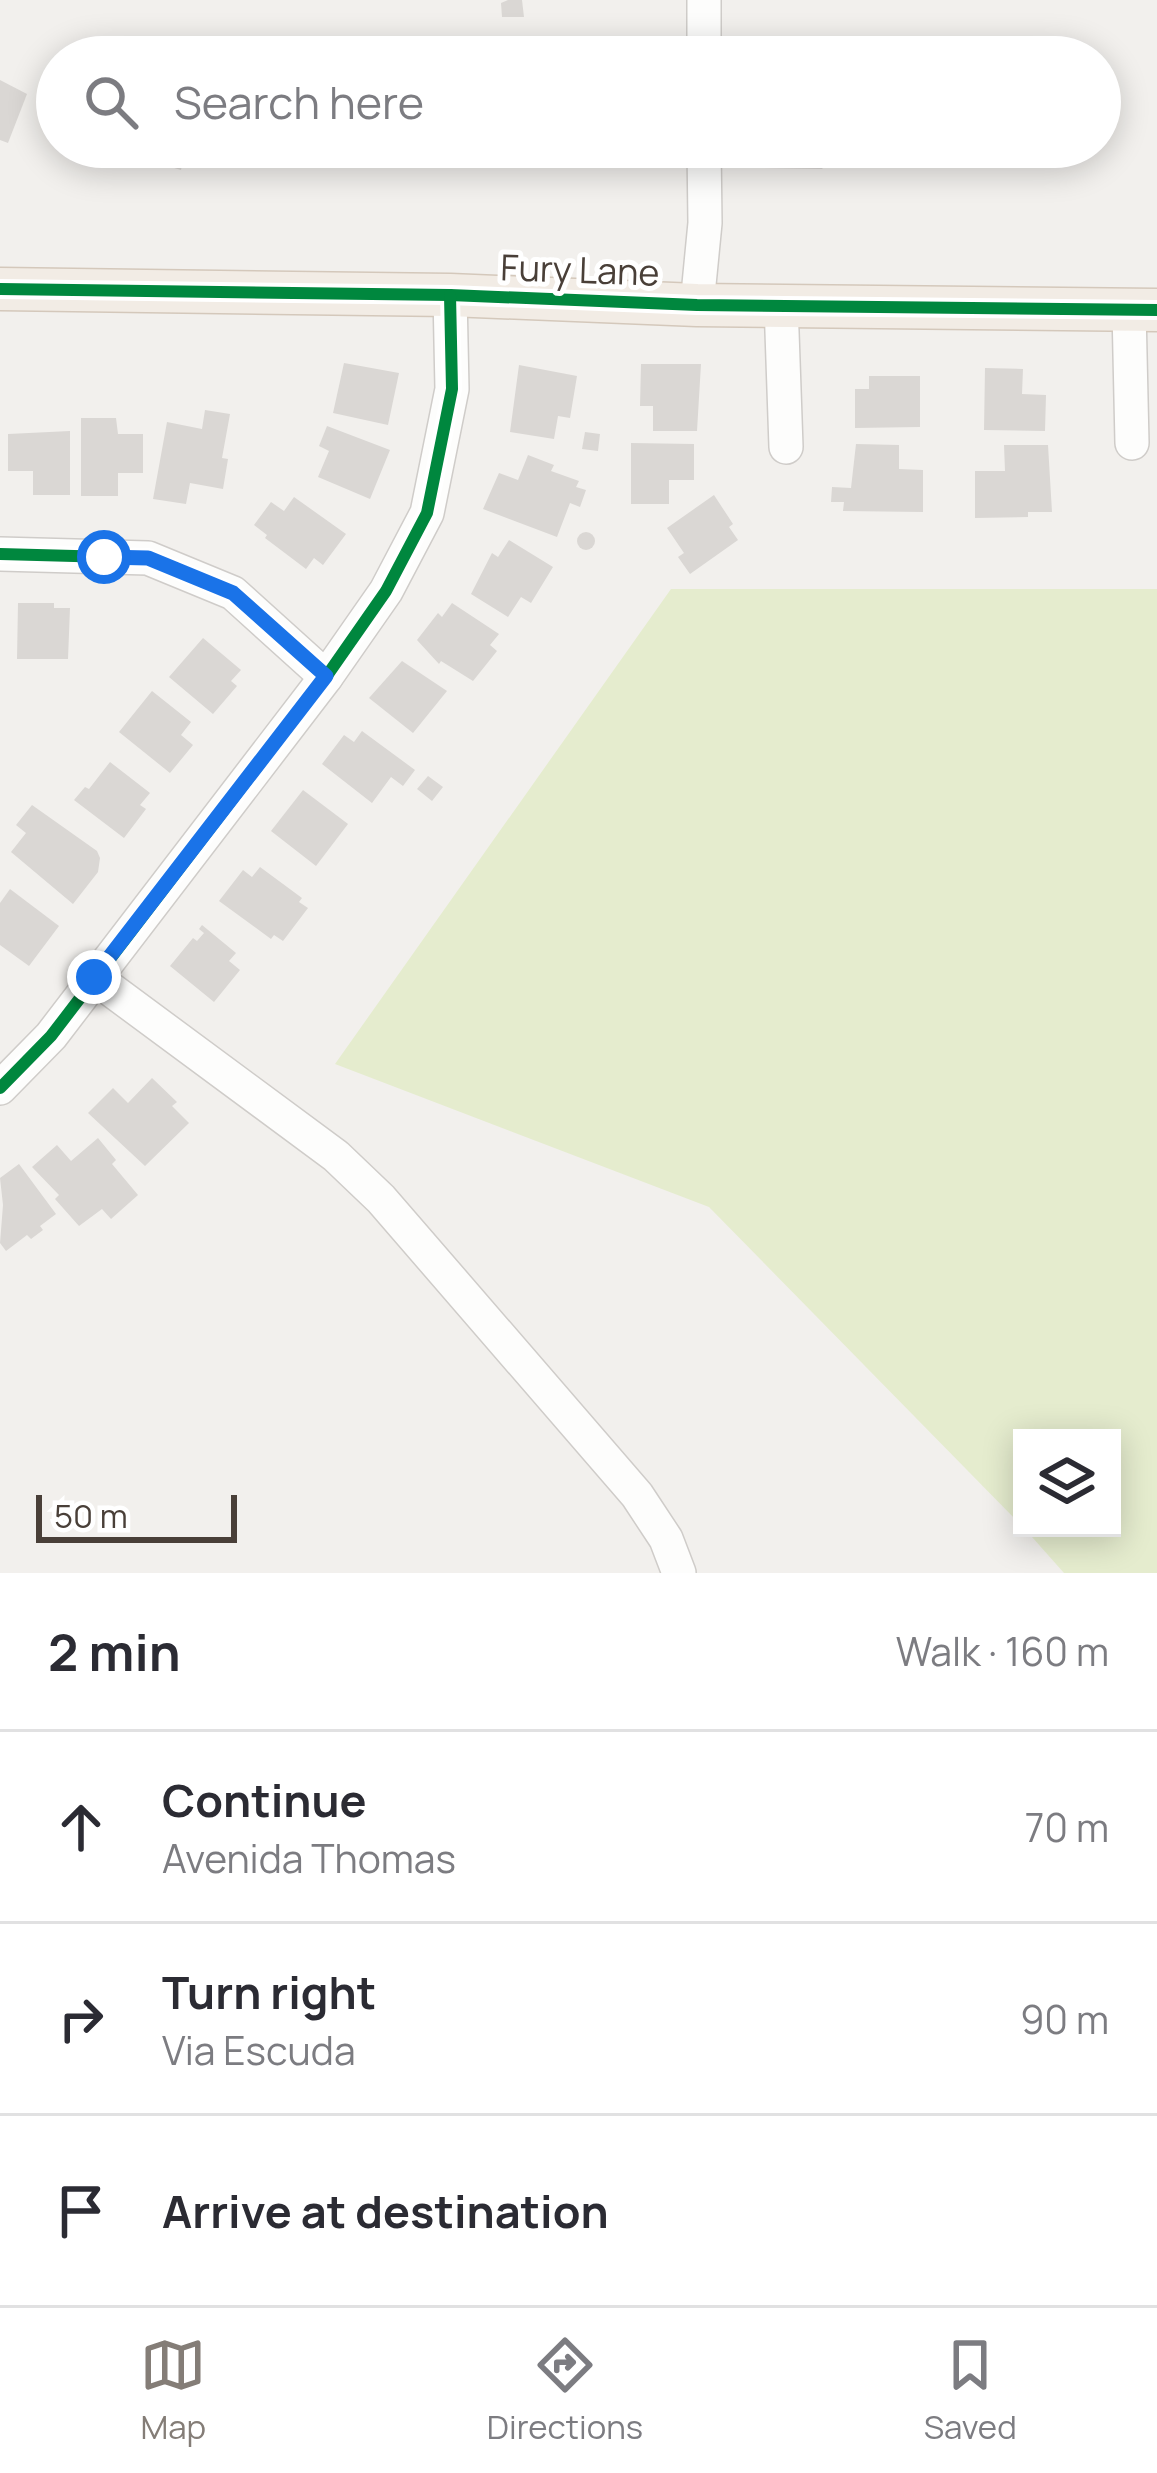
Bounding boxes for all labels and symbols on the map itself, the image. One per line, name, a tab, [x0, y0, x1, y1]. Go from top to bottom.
street label: Fury Lane	[500, 242, 660, 297]
route start	[77, 530, 131, 584]
route end	[67, 950, 121, 1004]
scale bar	[36, 1489, 237, 1542]

